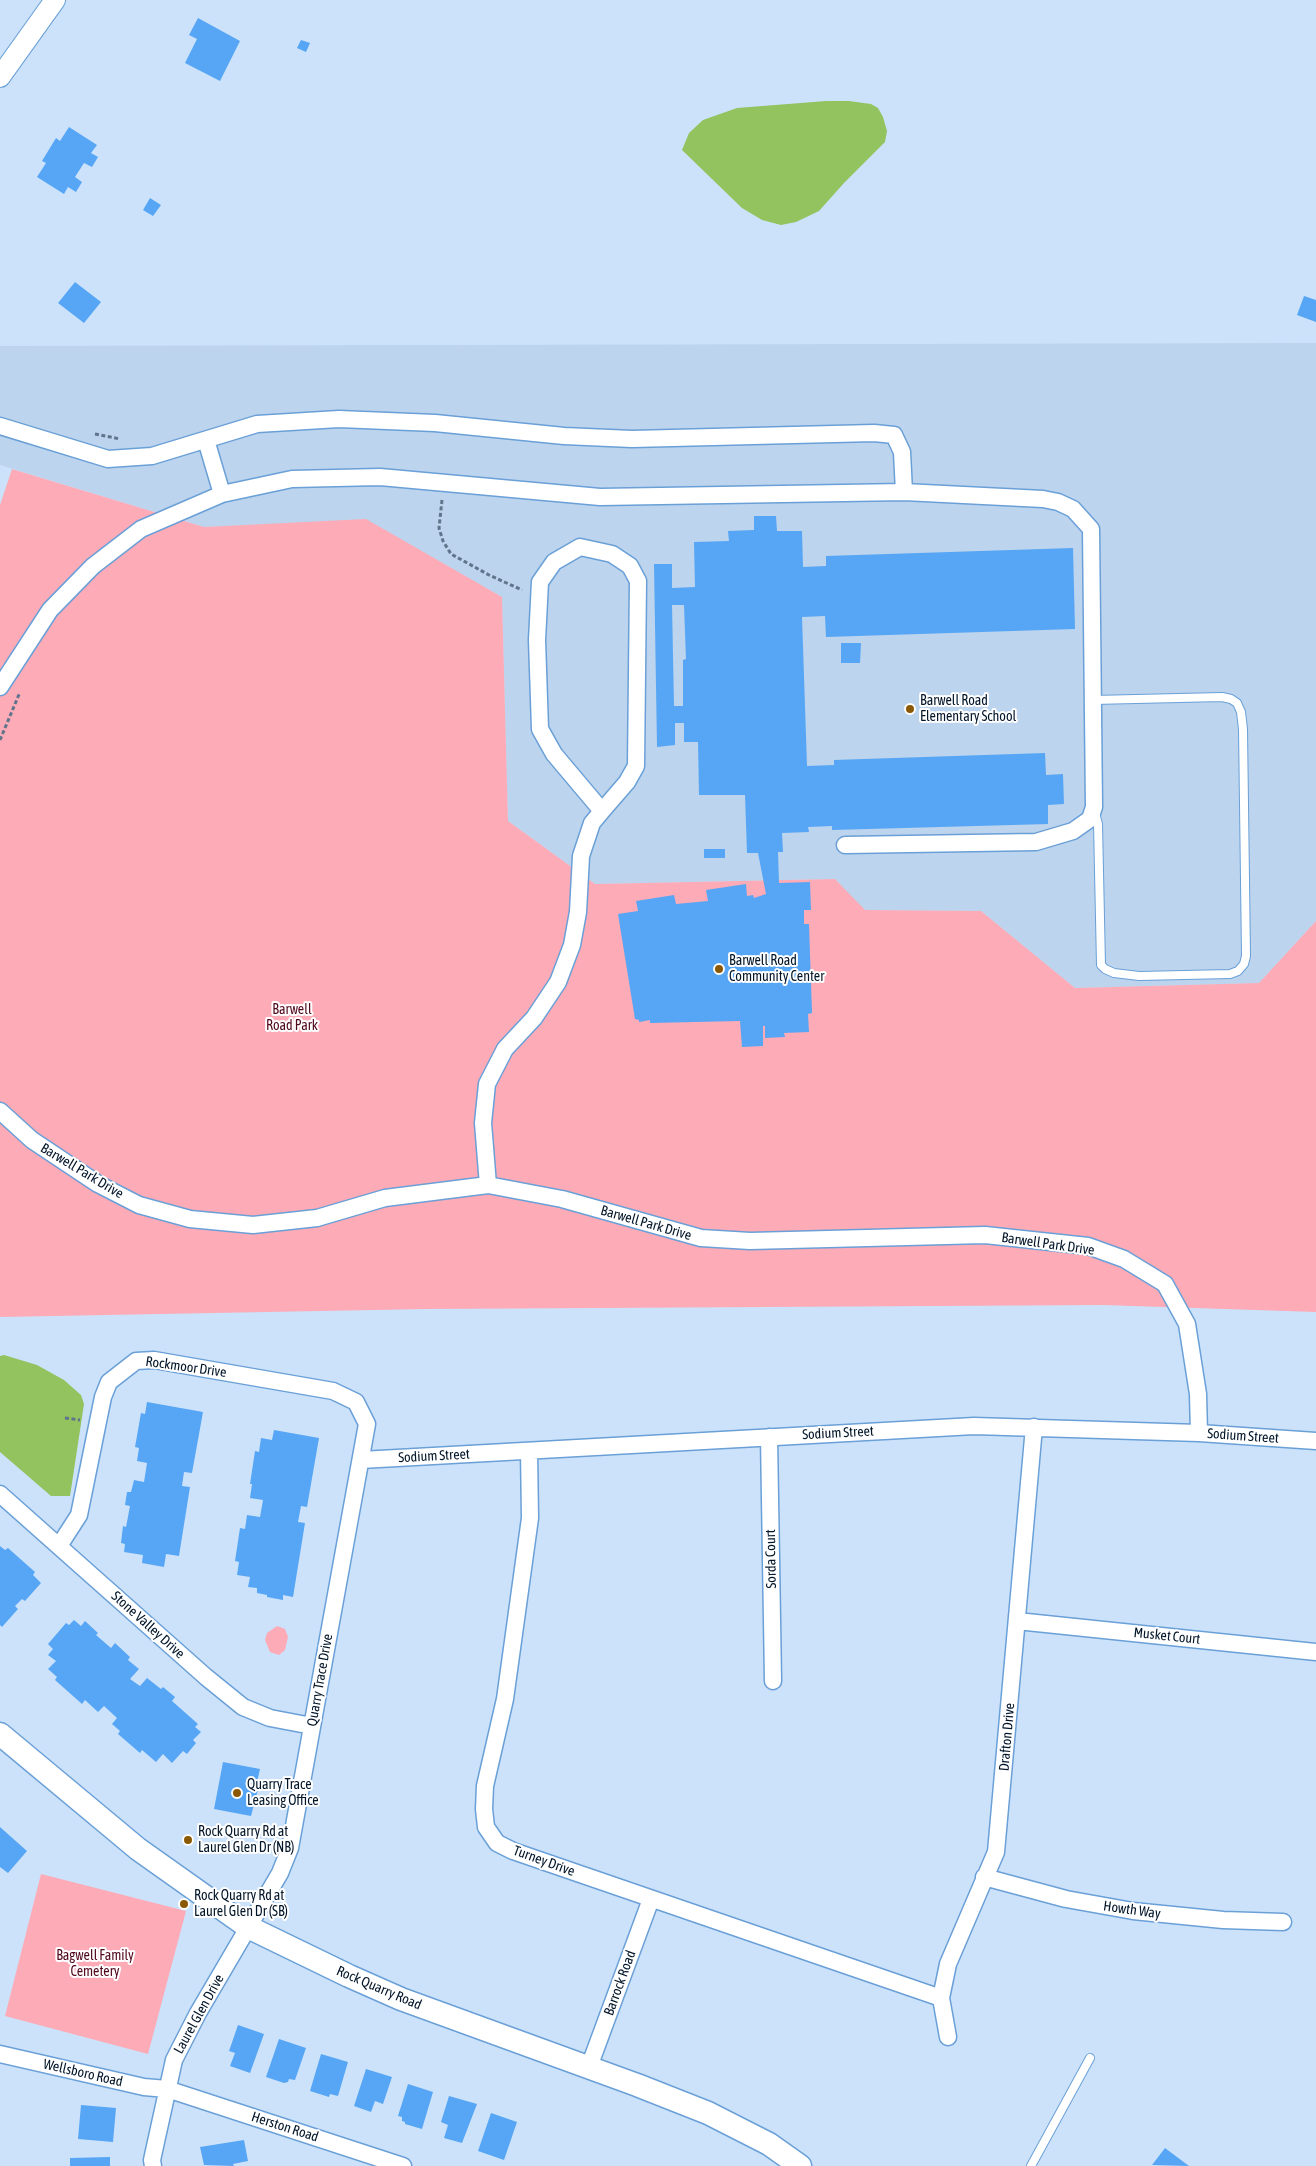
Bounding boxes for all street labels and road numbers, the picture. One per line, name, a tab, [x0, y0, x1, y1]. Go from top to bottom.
street label: Barwell Park Drive	[38, 1140, 126, 1202]
street label: Barwell Park Drive	[599, 1202, 693, 1244]
street label: Barwell Park Drive	[1000, 1229, 1096, 1259]
street label: Rockmoor Drive	[145, 1353, 227, 1381]
street label: Sodium Street	[802, 1423, 874, 1443]
street label: Sodium Street	[1207, 1425, 1279, 1447]
street label: Sodium Street	[398, 1446, 470, 1466]
street label: Sorda Court	[762, 1529, 780, 1589]
street label: Stone Valley Drive	[108, 1588, 188, 1662]
street label: Musket Court	[1133, 1624, 1201, 1648]
street label: Quarry Trace Drive	[304, 1632, 336, 1728]
street label: Drafton Drive	[996, 1702, 1018, 1772]
street label: Turney Drive	[511, 1842, 577, 1880]
street label: Howth Way	[1102, 1898, 1162, 1922]
street label: Barrock Road	[600, 1948, 640, 2018]
street label: Rock Quarry Road	[334, 1962, 424, 2014]
street label: Laurel Glen Drive	[170, 1971, 228, 2057]
street label: Wellsboro Road	[42, 2056, 124, 2090]
street label: Herston Road	[249, 2108, 321, 2146]

